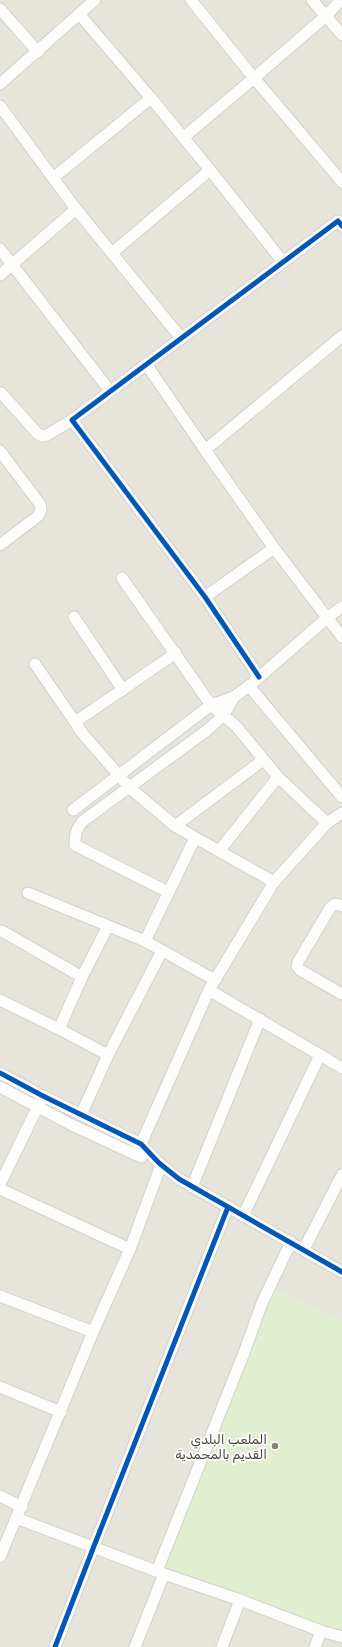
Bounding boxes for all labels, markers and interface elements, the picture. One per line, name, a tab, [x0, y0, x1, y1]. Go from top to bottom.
place label: الملعب البلدي القديم بالمحمدية	[175, 1432, 267, 1463]
marker: الملعب البلدي القديم بالمحمدية	[270, 1441, 280, 1451]

